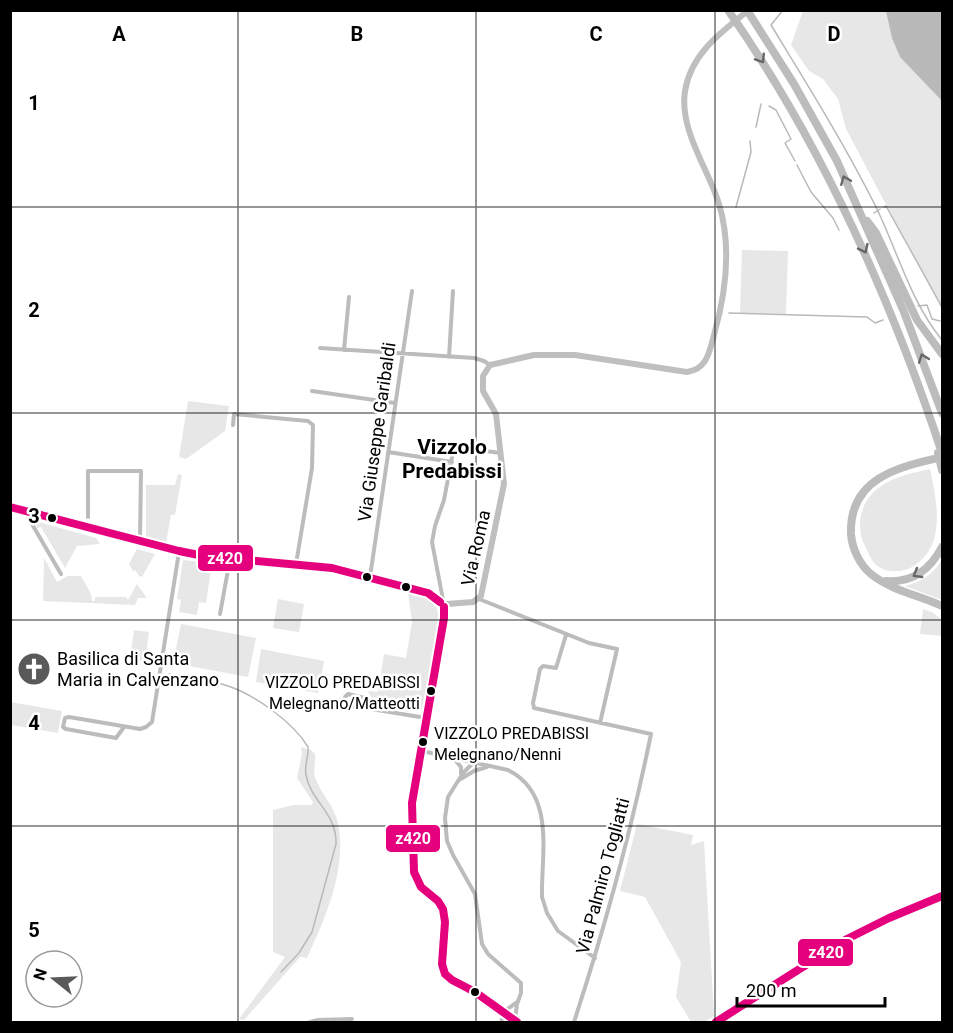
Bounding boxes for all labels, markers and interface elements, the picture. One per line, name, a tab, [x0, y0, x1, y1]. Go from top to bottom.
text: A	[112, 22, 126, 46]
text: B	[351, 22, 363, 46]
text: C	[589, 22, 603, 46]
text: D	[828, 22, 841, 46]
one-way arrow	[754, 52, 765, 63]
text: 1	[28, 91, 40, 115]
one-way arrow	[840, 175, 852, 186]
one-way arrow	[856, 242, 868, 253]
text: 2	[28, 298, 40, 322]
street label: Via Giuseppe Garibaldi	[354, 341, 400, 523]
one-way arrow	[917, 353, 930, 364]
district label: Vizzolo Predabissi	[402, 435, 502, 483]
text: 3	[28, 504, 40, 528]
street label: Via Roma	[457, 508, 494, 588]
unlabelled marker	[46, 512, 58, 524]
line badge: z420	[197, 544, 254, 572]
text: z420	[207, 549, 243, 568]
one-way arrow	[913, 567, 923, 578]
unlabelled marker	[361, 571, 373, 583]
unlabelled marker	[400, 581, 412, 593]
place label: Basilica di Santa Maria in Calvenzano	[57, 648, 219, 690]
church icon: Basilica di Santa Maria in Calvenzano	[16, 651, 52, 687]
place label: VIZZOLO PREDABISSI Melegnano/Matteotti	[265, 673, 420, 713]
marker: VIZZOLO PREDABISSI Melegnano/Matteotti	[425, 685, 437, 697]
text: 4	[28, 711, 40, 735]
place label: VIZZOLO PREDABISSI Melegnano/Nenni	[434, 724, 589, 764]
marker: VIZZOLO PREDABISSI Melegnano/Nenni	[417, 736, 429, 748]
street label: Via Palmiro Togliatti	[572, 795, 633, 956]
line badge: z420	[385, 824, 441, 853]
text: z420	[395, 829, 431, 848]
text: 5	[28, 918, 40, 942]
line badge: z420	[797, 938, 854, 967]
text: z420	[808, 943, 844, 962]
north arrow	[24, 949, 84, 1009]
text: N	[29, 966, 51, 983]
scale bar	[737, 970, 886, 1008]
text: 200 m	[746, 980, 797, 1001]
unlabelled marker	[469, 986, 481, 998]

